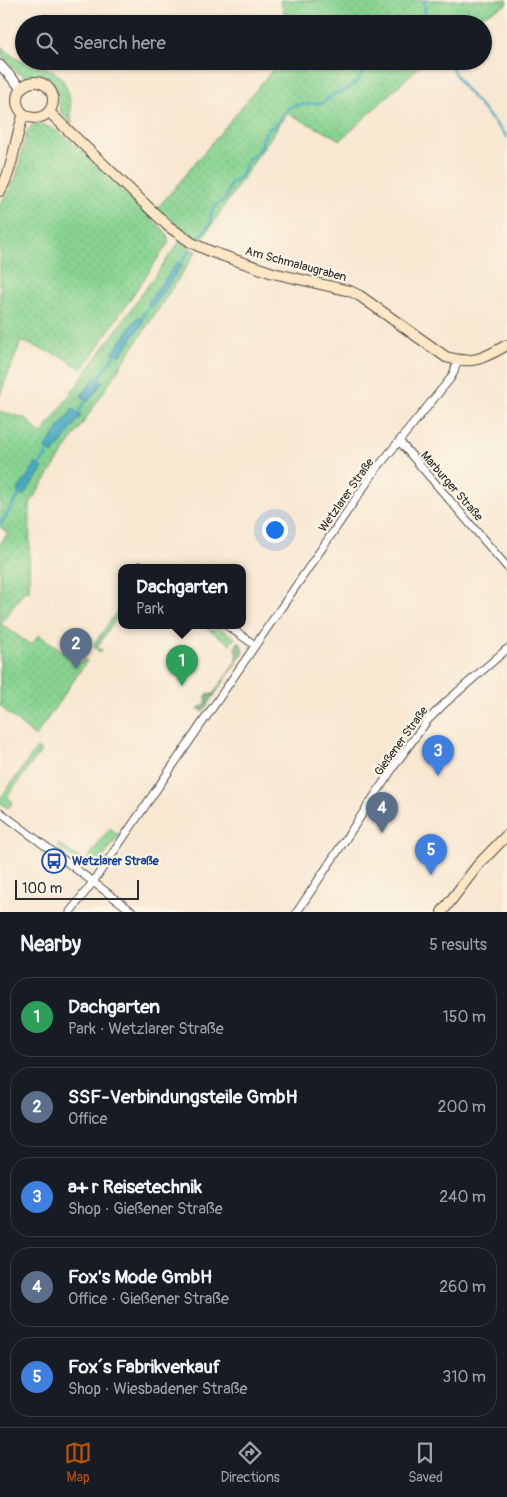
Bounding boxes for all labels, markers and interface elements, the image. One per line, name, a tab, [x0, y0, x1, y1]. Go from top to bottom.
search box	[15, 15, 492, 70]
icon: search	[33, 29, 61, 57]
text: Search here	[73, 31, 166, 55]
street label: Am Schmalaugraben	[244, 244, 348, 285]
street label: Marburger Straße	[417, 448, 486, 524]
street label: Wetzlarer Straße	[315, 455, 377, 535]
your location	[262, 517, 288, 543]
popup	[118, 564, 246, 629]
text: Dachgarten	[136, 575, 228, 599]
text: Park	[136, 599, 164, 619]
pin: 2	[60, 628, 92, 669]
pin: 1	[166, 645, 198, 686]
street label: Gießener Straße	[371, 704, 432, 779]
pin: 3	[422, 735, 454, 776]
pin: 4	[366, 792, 398, 833]
pin: 5	[415, 834, 447, 875]
bus stop icon: Wetzlarer Straße	[41, 848, 67, 874]
place label: Wetzlarer Straße	[72, 854, 160, 869]
scale bar	[15, 877, 139, 900]
text: 100 m	[22, 880, 62, 897]
text: Nearby	[20, 931, 81, 958]
text: 5 results	[429, 935, 487, 955]
text: Dachgarten	[68, 995, 160, 1019]
text: 1	[34, 1007, 40, 1027]
text: 150 m	[442, 1007, 486, 1027]
text: Park · Wetzlarer Straße	[68, 1019, 224, 1039]
text: SSF-Verbindungsteile GmbH	[68, 1085, 297, 1109]
text: 2	[33, 1097, 41, 1117]
text: 200 m	[438, 1097, 486, 1117]
text: Office	[68, 1109, 108, 1129]
text: a+ r Reisetechnik	[68, 1175, 202, 1199]
text: 3	[33, 1187, 41, 1207]
text: 240 m	[439, 1187, 486, 1207]
text: Shop · Gießener Straße	[68, 1199, 223, 1219]
text: Fox's Mode GmbH	[68, 1265, 212, 1289]
text: 4	[32, 1277, 42, 1297]
text: 260 m	[439, 1277, 486, 1297]
text: Office · Gießener Straße	[68, 1289, 229, 1309]
text: Fox´s Fabrikverkauf	[68, 1355, 220, 1379]
text: 5	[33, 1367, 41, 1387]
text: 310 m	[442, 1367, 486, 1387]
text: Shop · Wiesbadener Straße	[68, 1379, 247, 1399]
tab: Map	[64, 1439, 92, 1486]
tab: Directions	[220, 1439, 280, 1486]
tab: Saved	[408, 1439, 443, 1486]

